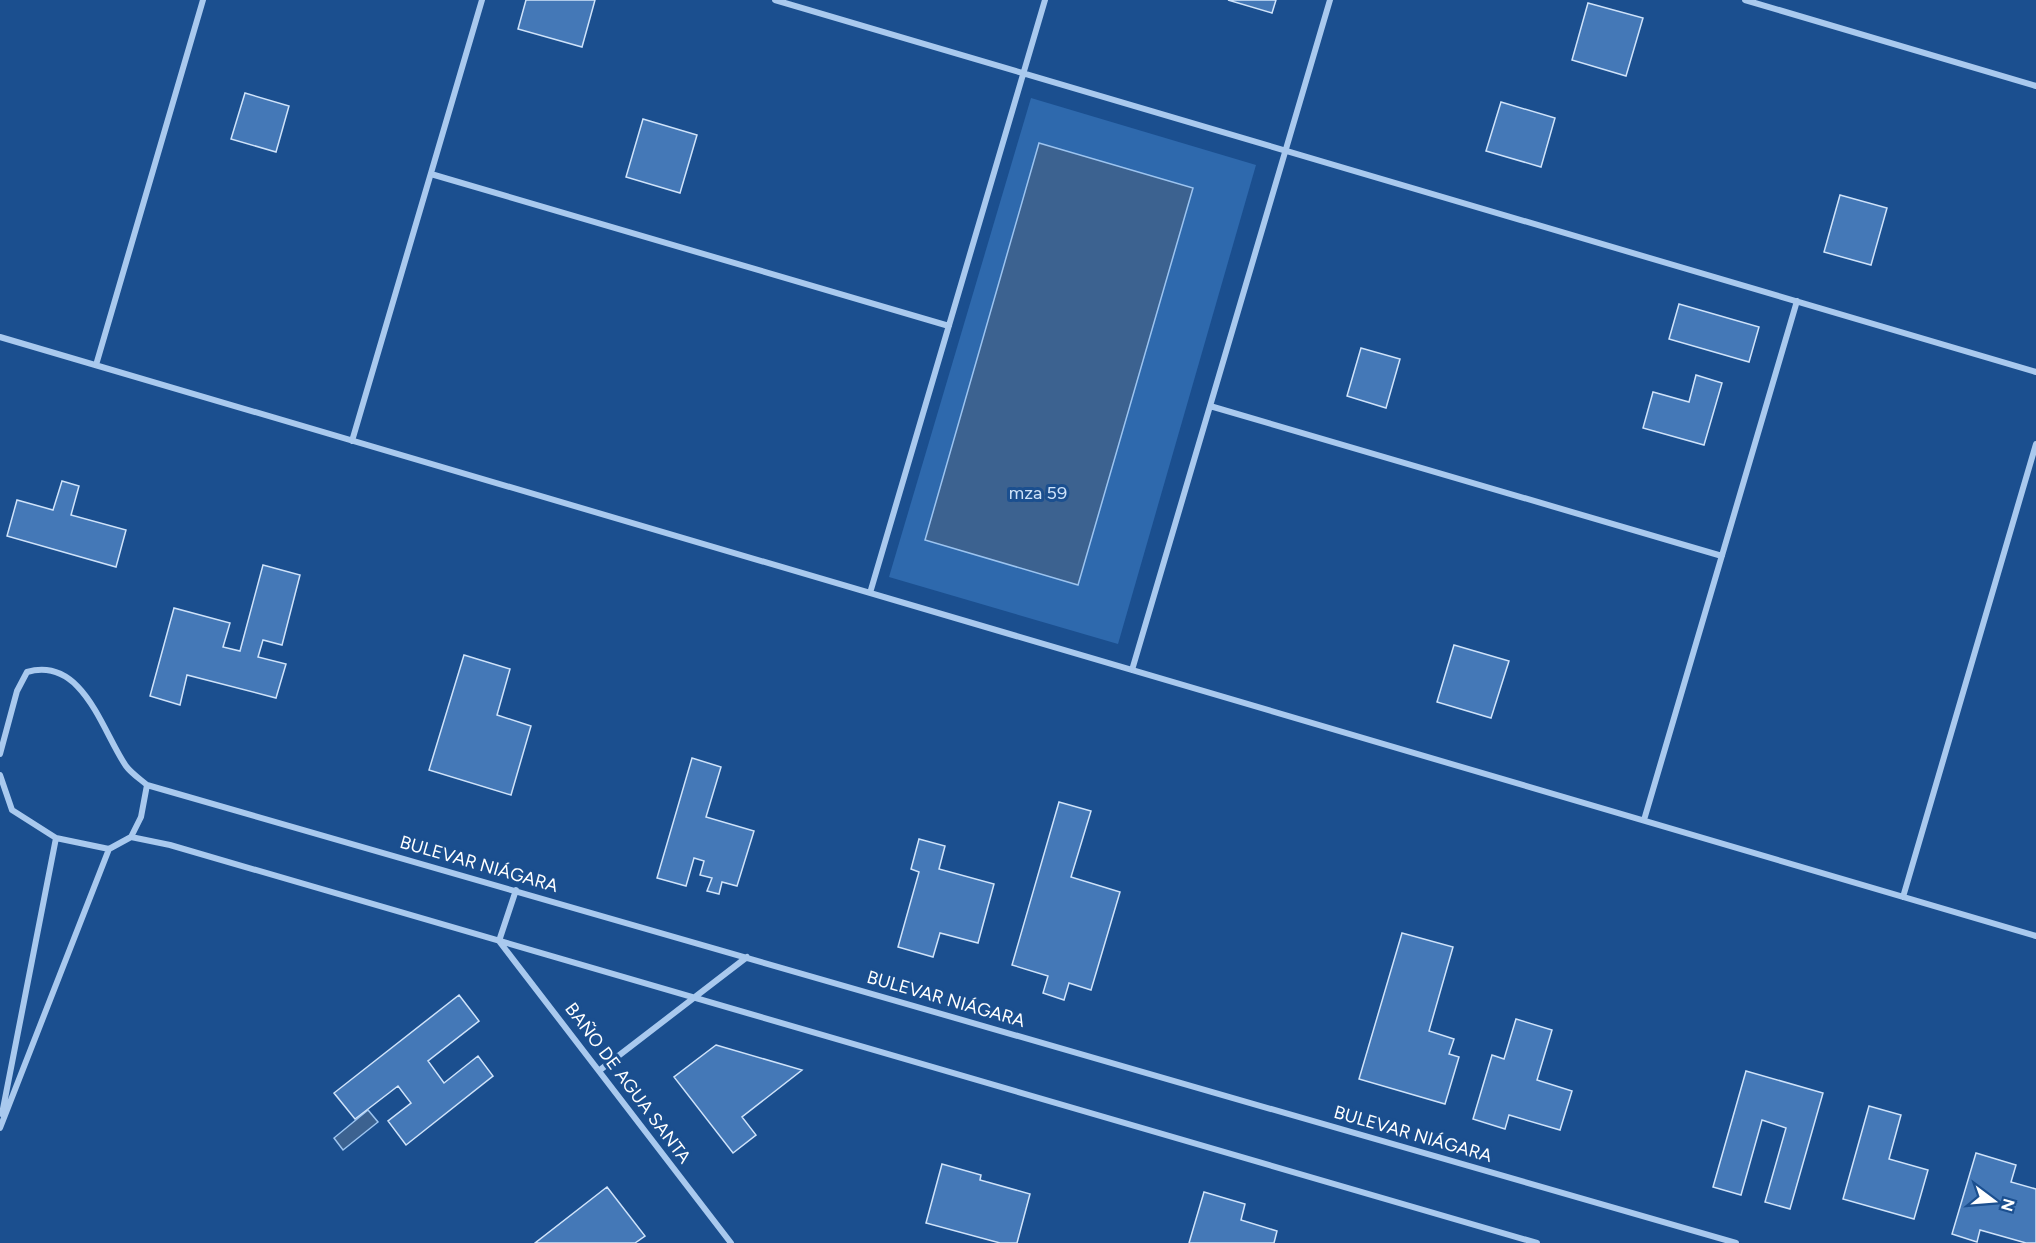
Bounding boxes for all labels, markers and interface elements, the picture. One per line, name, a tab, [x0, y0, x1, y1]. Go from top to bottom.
park label: mza 59	[1009, 482, 1067, 504]
street label: BULEVAR NIÁGARA	[397, 831, 561, 897]
street label: BULEVAR NIÁGARA	[864, 966, 1028, 1032]
street label: BAÑO DE AGUA SANTA	[560, 998, 696, 1168]
street label: BULEVAR NIÁGARA	[1331, 1101, 1495, 1167]
north arrow	[1964, 1171, 2024, 1231]
text: N	[1997, 1196, 2019, 1214]

